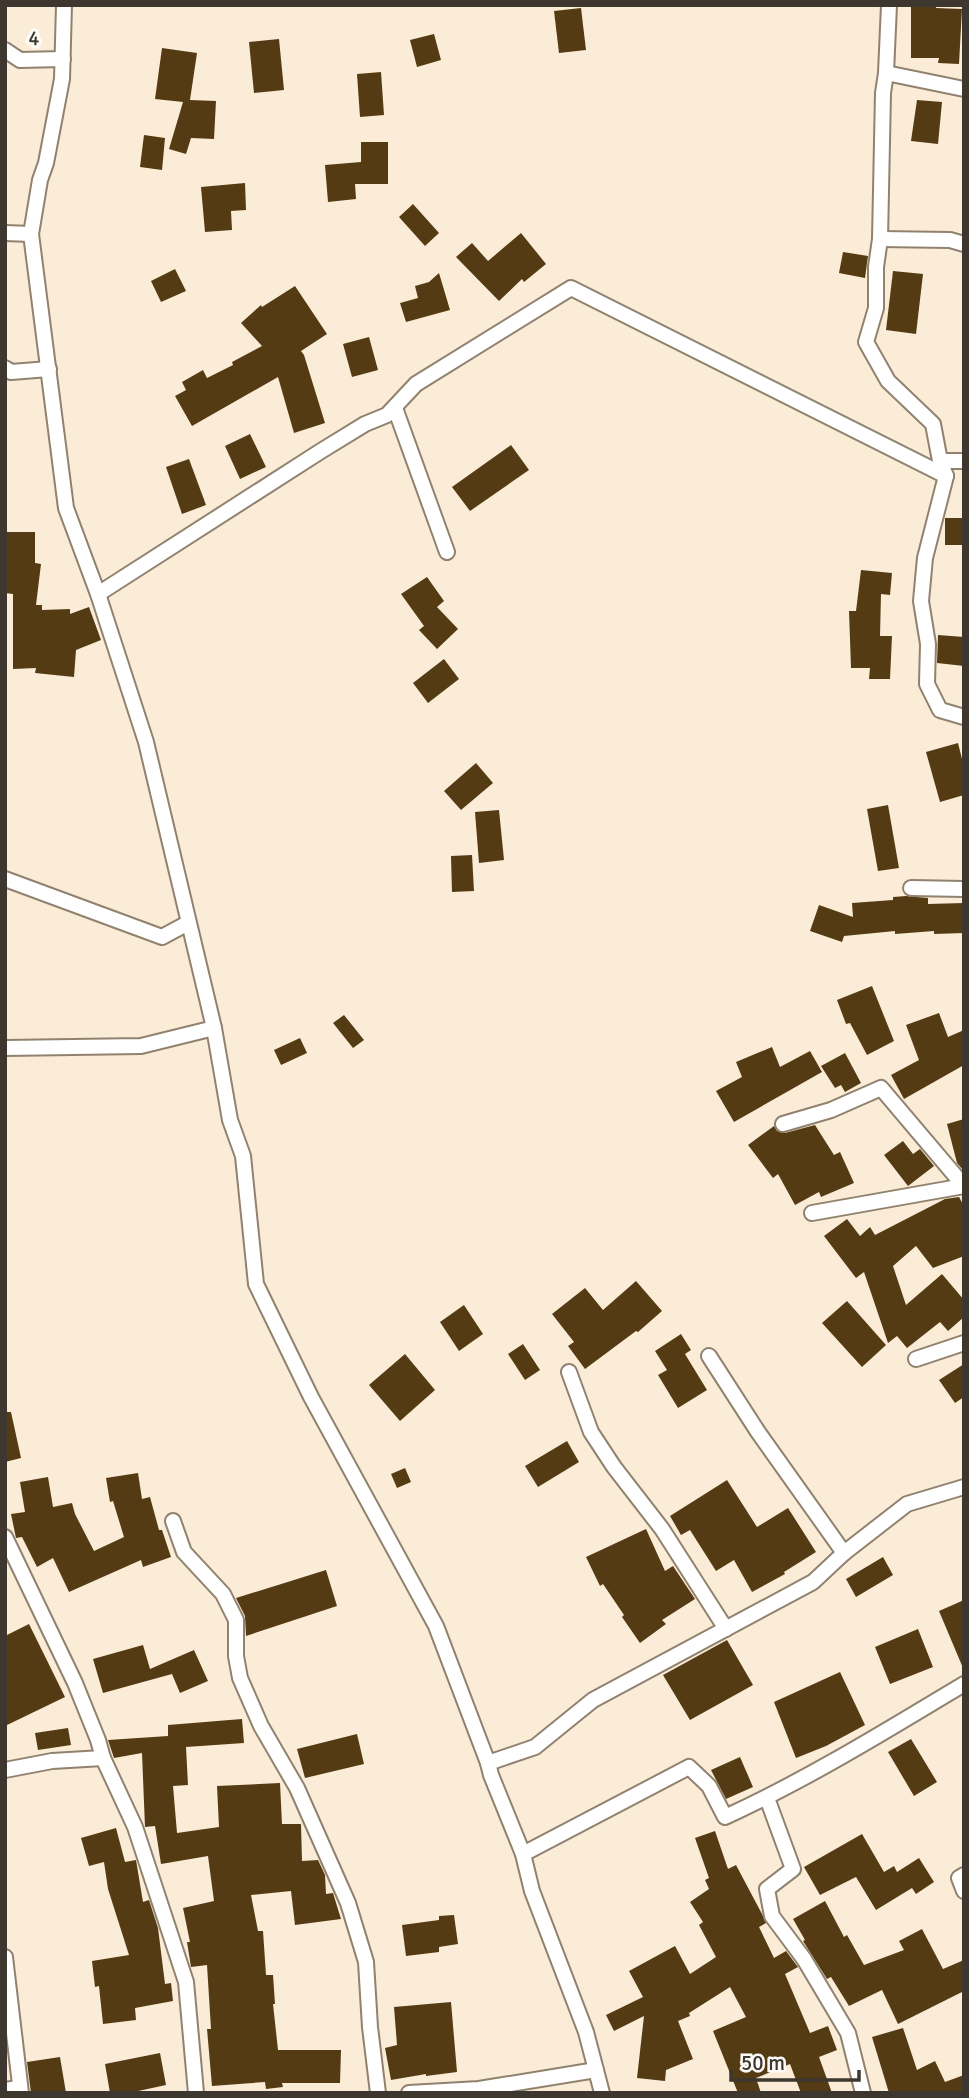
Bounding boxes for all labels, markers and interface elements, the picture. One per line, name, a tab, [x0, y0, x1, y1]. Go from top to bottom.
street label: 4	[28, 25, 40, 51]
scale bar	[731, 2038, 859, 2082]
text: 50 m	[741, 2050, 785, 2076]

